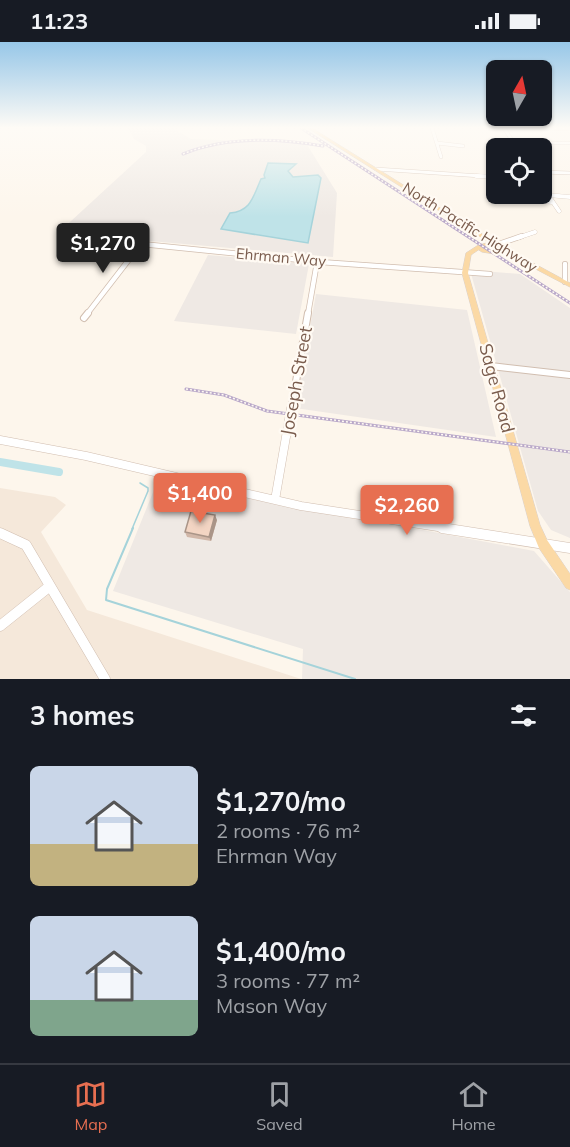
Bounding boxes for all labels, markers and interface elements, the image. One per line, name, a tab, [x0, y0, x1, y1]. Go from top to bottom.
text: 11:23	[30, 7, 88, 35]
north arrow	[486, 60, 552, 126]
map controls	[486, 60, 552, 204]
button: locate	[486, 138, 552, 204]
street label: North Pacific Highway	[399, 178, 541, 276]
pin: $1,270	[54, 223, 152, 274]
text: $1,270	[71, 230, 135, 255]
street label: Ehrman Way	[235, 244, 327, 270]
street label: Joseph Street	[275, 324, 317, 438]
street label: Sage Road	[474, 341, 520, 435]
pin: $1,400	[151, 473, 249, 524]
text: $1,400	[168, 480, 232, 505]
pin: $2,260	[358, 485, 456, 536]
text: $2,260	[375, 492, 439, 517]
text: 3 homes	[30, 699, 134, 732]
icon: filters	[507, 699, 540, 732]
text: $1,270/mo	[216, 785, 346, 818]
icon: home	[78, 790, 150, 862]
text: 2 rooms · 76 m²	[216, 818, 360, 843]
text: Ehrman Way	[216, 843, 337, 868]
text: $1,400/mo	[216, 935, 346, 968]
icon: home	[78, 940, 150, 1012]
text: 3 rooms · 77 m²	[216, 968, 360, 993]
text: Mason Way	[216, 993, 327, 1018]
tab: Map	[74, 1078, 107, 1134]
tab: Saved	[256, 1078, 303, 1134]
tab: Home	[451, 1078, 496, 1134]

